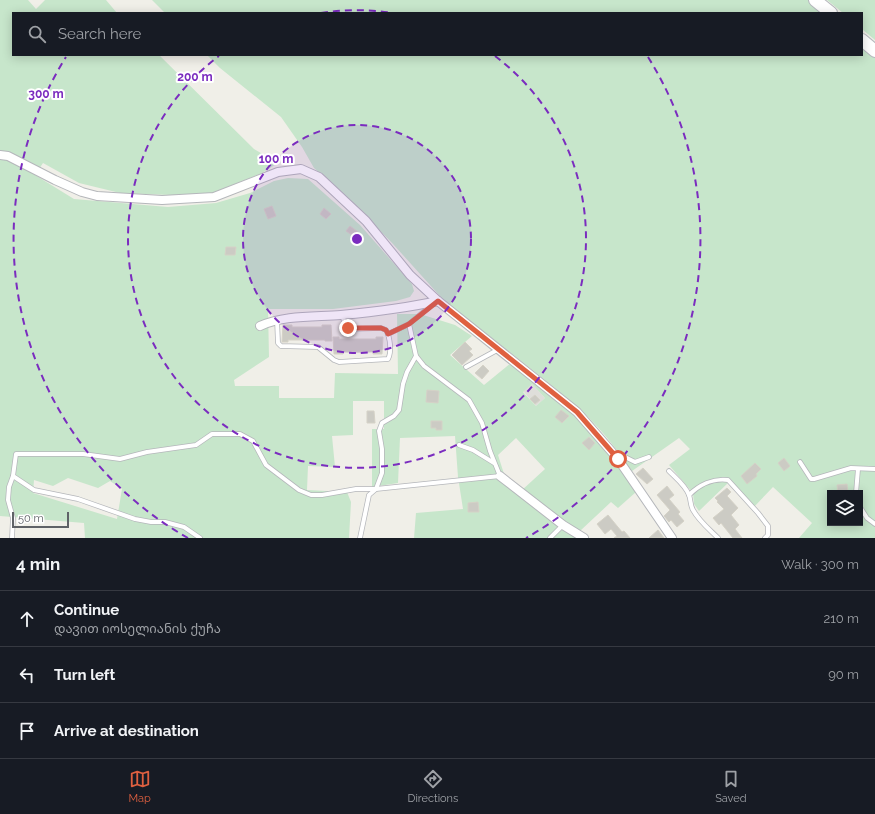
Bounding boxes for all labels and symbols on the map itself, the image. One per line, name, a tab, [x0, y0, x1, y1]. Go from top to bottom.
text: 200 m	[177, 70, 213, 84]
text: 300 m	[28, 87, 64, 101]
text: 100 m	[259, 152, 293, 166]
centre of rings	[350, 232, 364, 246]
route end	[339, 319, 357, 337]
route start	[609, 450, 627, 468]
scale bar	[12, 510, 69, 529]

